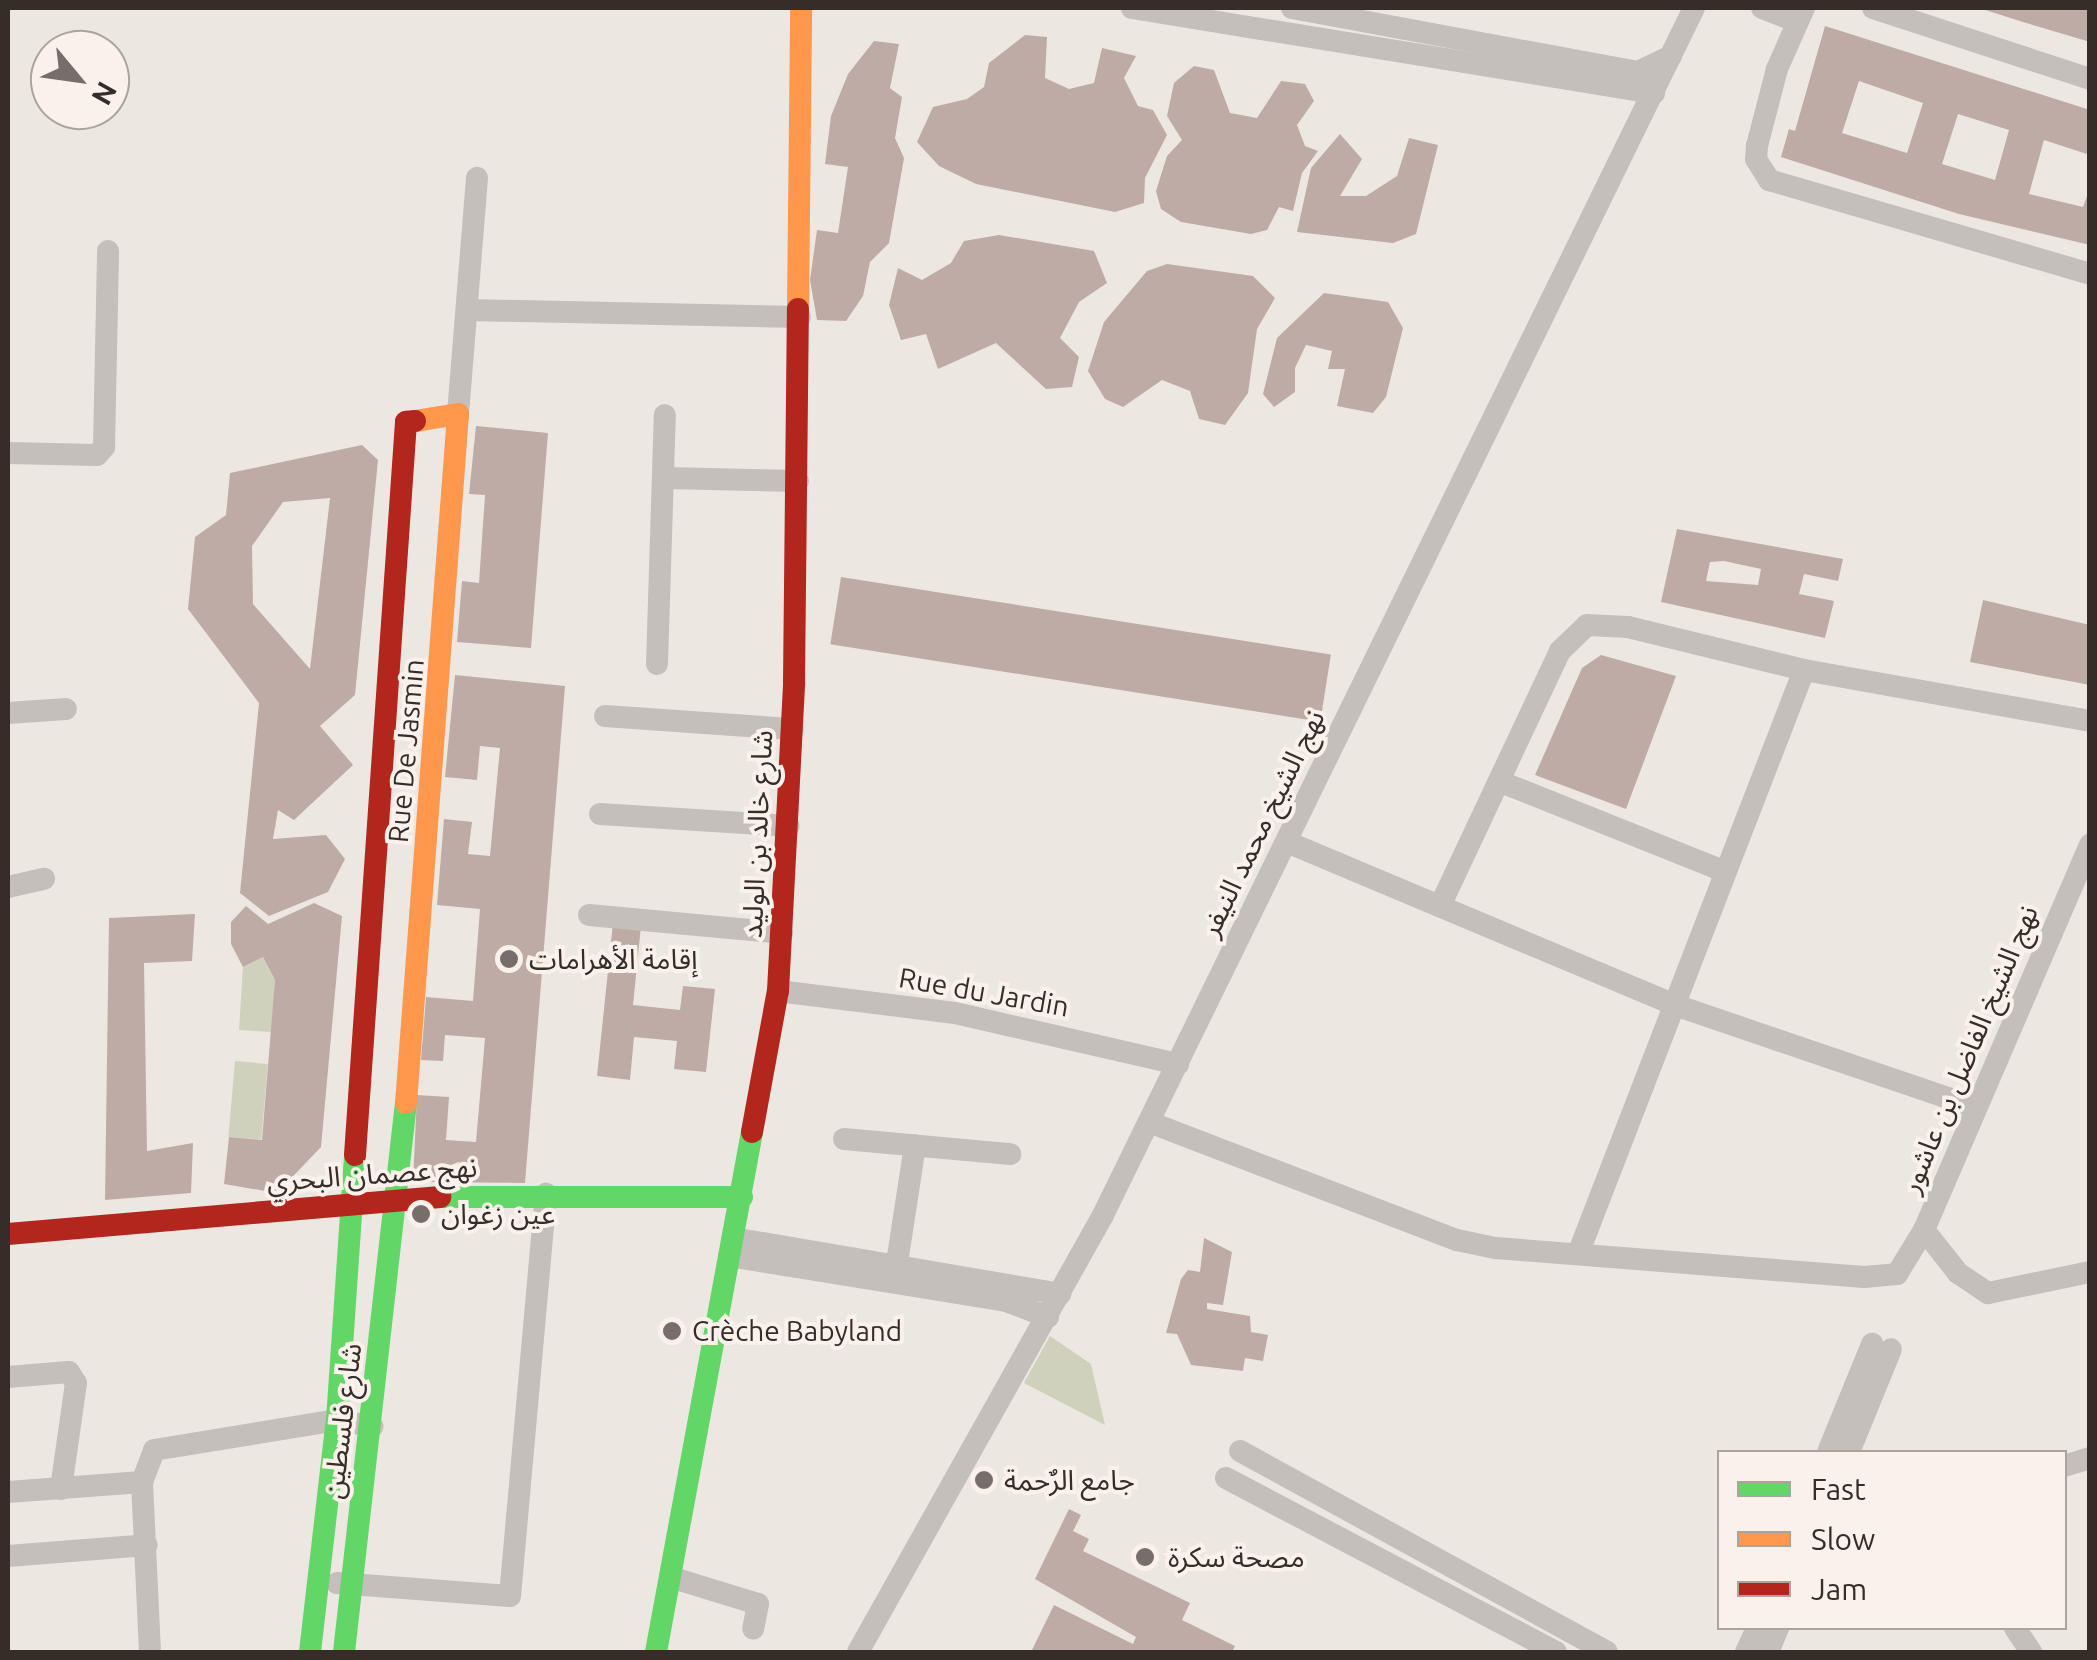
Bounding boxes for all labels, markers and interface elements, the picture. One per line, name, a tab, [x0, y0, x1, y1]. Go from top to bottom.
north arrow	[30, 30, 130, 130]
text: N	[86, 77, 124, 110]
street label: Rue De Jasmin	[381, 658, 431, 844]
street label: نهج الشيخ محمد النيفر	[1193, 704, 1331, 942]
street label: شارع خالد بن الوليد	[735, 729, 779, 939]
street label: نهج الشيخ الفاضل بن عاشور	[1893, 900, 2045, 1198]
place label: إقامة الأهرامات	[529, 942, 698, 976]
marker: إقامة الأهرامات	[498, 948, 520, 970]
street label: Rue du Jardin	[896, 961, 1072, 1023]
street label: نهج عصمان البحري	[266, 1150, 478, 1198]
place label: عين زغوان	[441, 1197, 555, 1231]
marker: عين زغوان	[410, 1203, 432, 1225]
place label: Crèche Babyland	[692, 1314, 902, 1348]
marker: Crèche Babyland	[661, 1320, 683, 1342]
street label: شارع فلسطين	[316, 1341, 368, 1501]
legend	[1717, 1450, 2067, 1630]
place label: جامع الرٌحمة	[1004, 1463, 1135, 1497]
marker: جامع الرٌحمة	[973, 1469, 995, 1491]
text: Fast	[1811, 1472, 1866, 1506]
text: Slow	[1811, 1522, 1875, 1556]
place label: مصحة سكرة	[1168, 1540, 1305, 1574]
marker: مصحة سكرة	[1132, 1544, 1158, 1570]
text: Jam	[1811, 1572, 1867, 1606]

